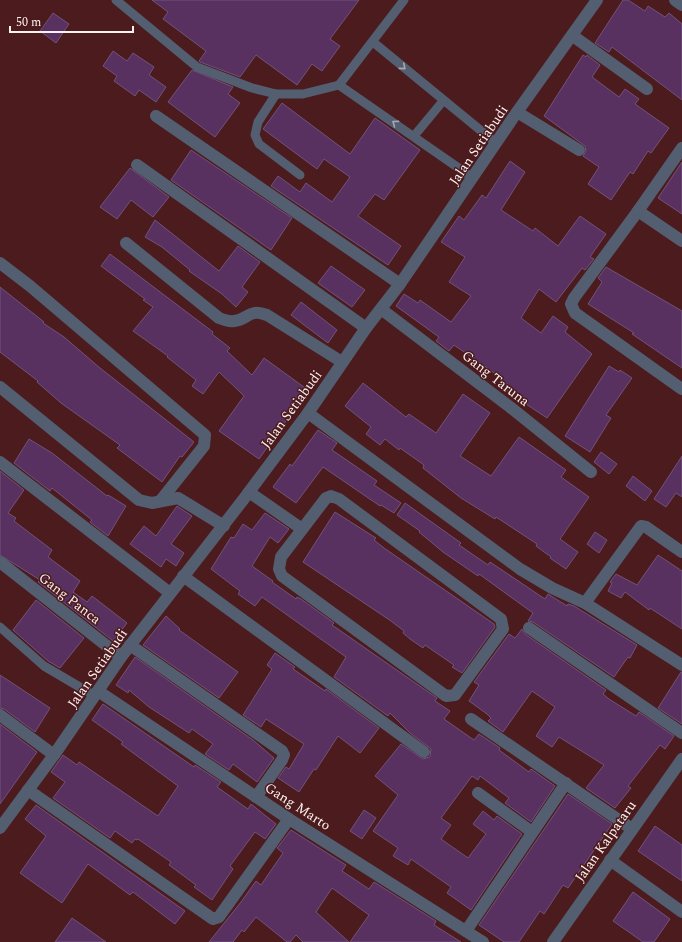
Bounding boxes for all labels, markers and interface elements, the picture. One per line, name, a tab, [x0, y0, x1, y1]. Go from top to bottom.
scale bar	[10, 8, 133, 34]
text: 50 m	[16, 13, 41, 32]
one-way arrow	[398, 62, 405, 69]
street label: Jalan Setiabudi	[444, 101, 513, 190]
one-way arrow	[393, 121, 400, 128]
street label: Gang Taruna	[457, 345, 534, 412]
street label: Jalan Setiabudi	[256, 366, 327, 453]
street label: Gang Panca	[34, 567, 105, 630]
street label: Jalan Setiabudi	[62, 624, 133, 712]
street label: Gang Marto	[260, 777, 335, 836]
street label: Jalan Kalpataru	[570, 796, 641, 886]

